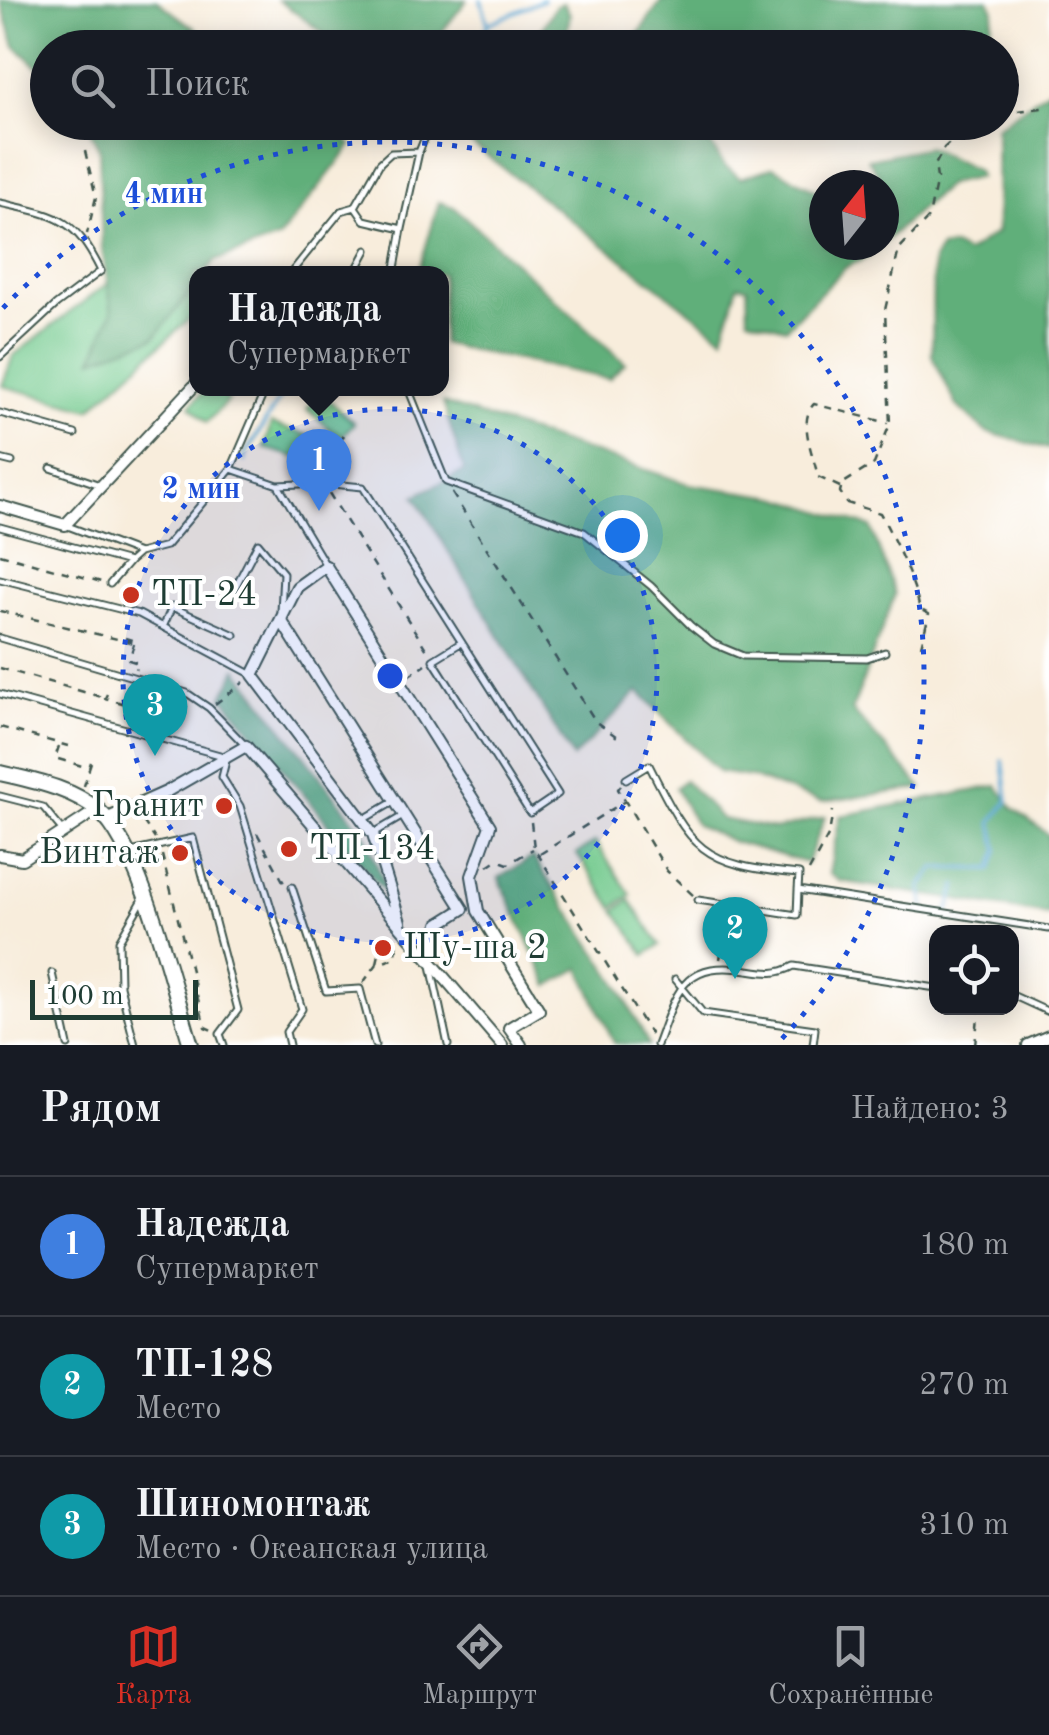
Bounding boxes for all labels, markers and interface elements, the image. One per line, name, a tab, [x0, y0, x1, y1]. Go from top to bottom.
search box	[30, 30, 1019, 140]
icon: search	[65, 58, 120, 113]
text: Поиск	[145, 66, 250, 104]
north arrow	[809, 170, 899, 260]
text: 4 мин	[124, 180, 204, 210]
popup	[189, 266, 449, 396]
text: Надежда	[227, 292, 382, 330]
text: Супермаркет	[227, 339, 411, 371]
pin: 1	[286, 428, 352, 511]
text: 2 мин	[161, 475, 241, 505]
your location	[597, 510, 648, 561]
place label: ТП-24	[151, 578, 257, 613]
marker: ТП-24	[120, 584, 142, 606]
centre of rings	[372, 658, 408, 694]
pin: 3	[122, 674, 188, 756]
place label: Гранит	[91, 789, 204, 824]
marker: Гранит	[213, 795, 235, 817]
place label: ТП-134	[309, 832, 435, 867]
place label: Винтаж	[39, 836, 160, 871]
marker: ТП-134	[278, 838, 300, 860]
marker: Винтаж	[169, 842, 191, 864]
pin: 2	[702, 896, 768, 979]
map controls	[929, 925, 1019, 1015]
button: locate	[929, 925, 1019, 1015]
place label: Шу-ша 2	[403, 931, 547, 966]
marker: Шу-ша 2	[372, 937, 394, 959]
scale bar	[30, 975, 198, 1020]
text: 100 m	[45, 983, 124, 1011]
text: Рядом	[40, 1089, 162, 1131]
text: Найдено: 3	[850, 1094, 1009, 1126]
text: Надежда	[135, 1207, 290, 1245]
text: 1	[63, 1230, 82, 1262]
text: 180 m	[919, 1230, 1009, 1262]
text: Супермаркет	[135, 1254, 319, 1286]
text: ТП-128	[135, 1347, 273, 1385]
text: 2	[63, 1370, 82, 1402]
text: 270 m	[919, 1370, 1009, 1402]
text: Место	[135, 1394, 221, 1426]
text: Шиномонтаж	[135, 1487, 371, 1525]
text: 3	[63, 1510, 82, 1542]
text: 310 m	[919, 1510, 1009, 1542]
text: Место · Океанская улица	[135, 1534, 488, 1566]
tab: Карта	[116, 1619, 191, 1714]
tab: Маршрут	[422, 1619, 537, 1714]
tab: Сохранённые	[768, 1619, 933, 1714]

